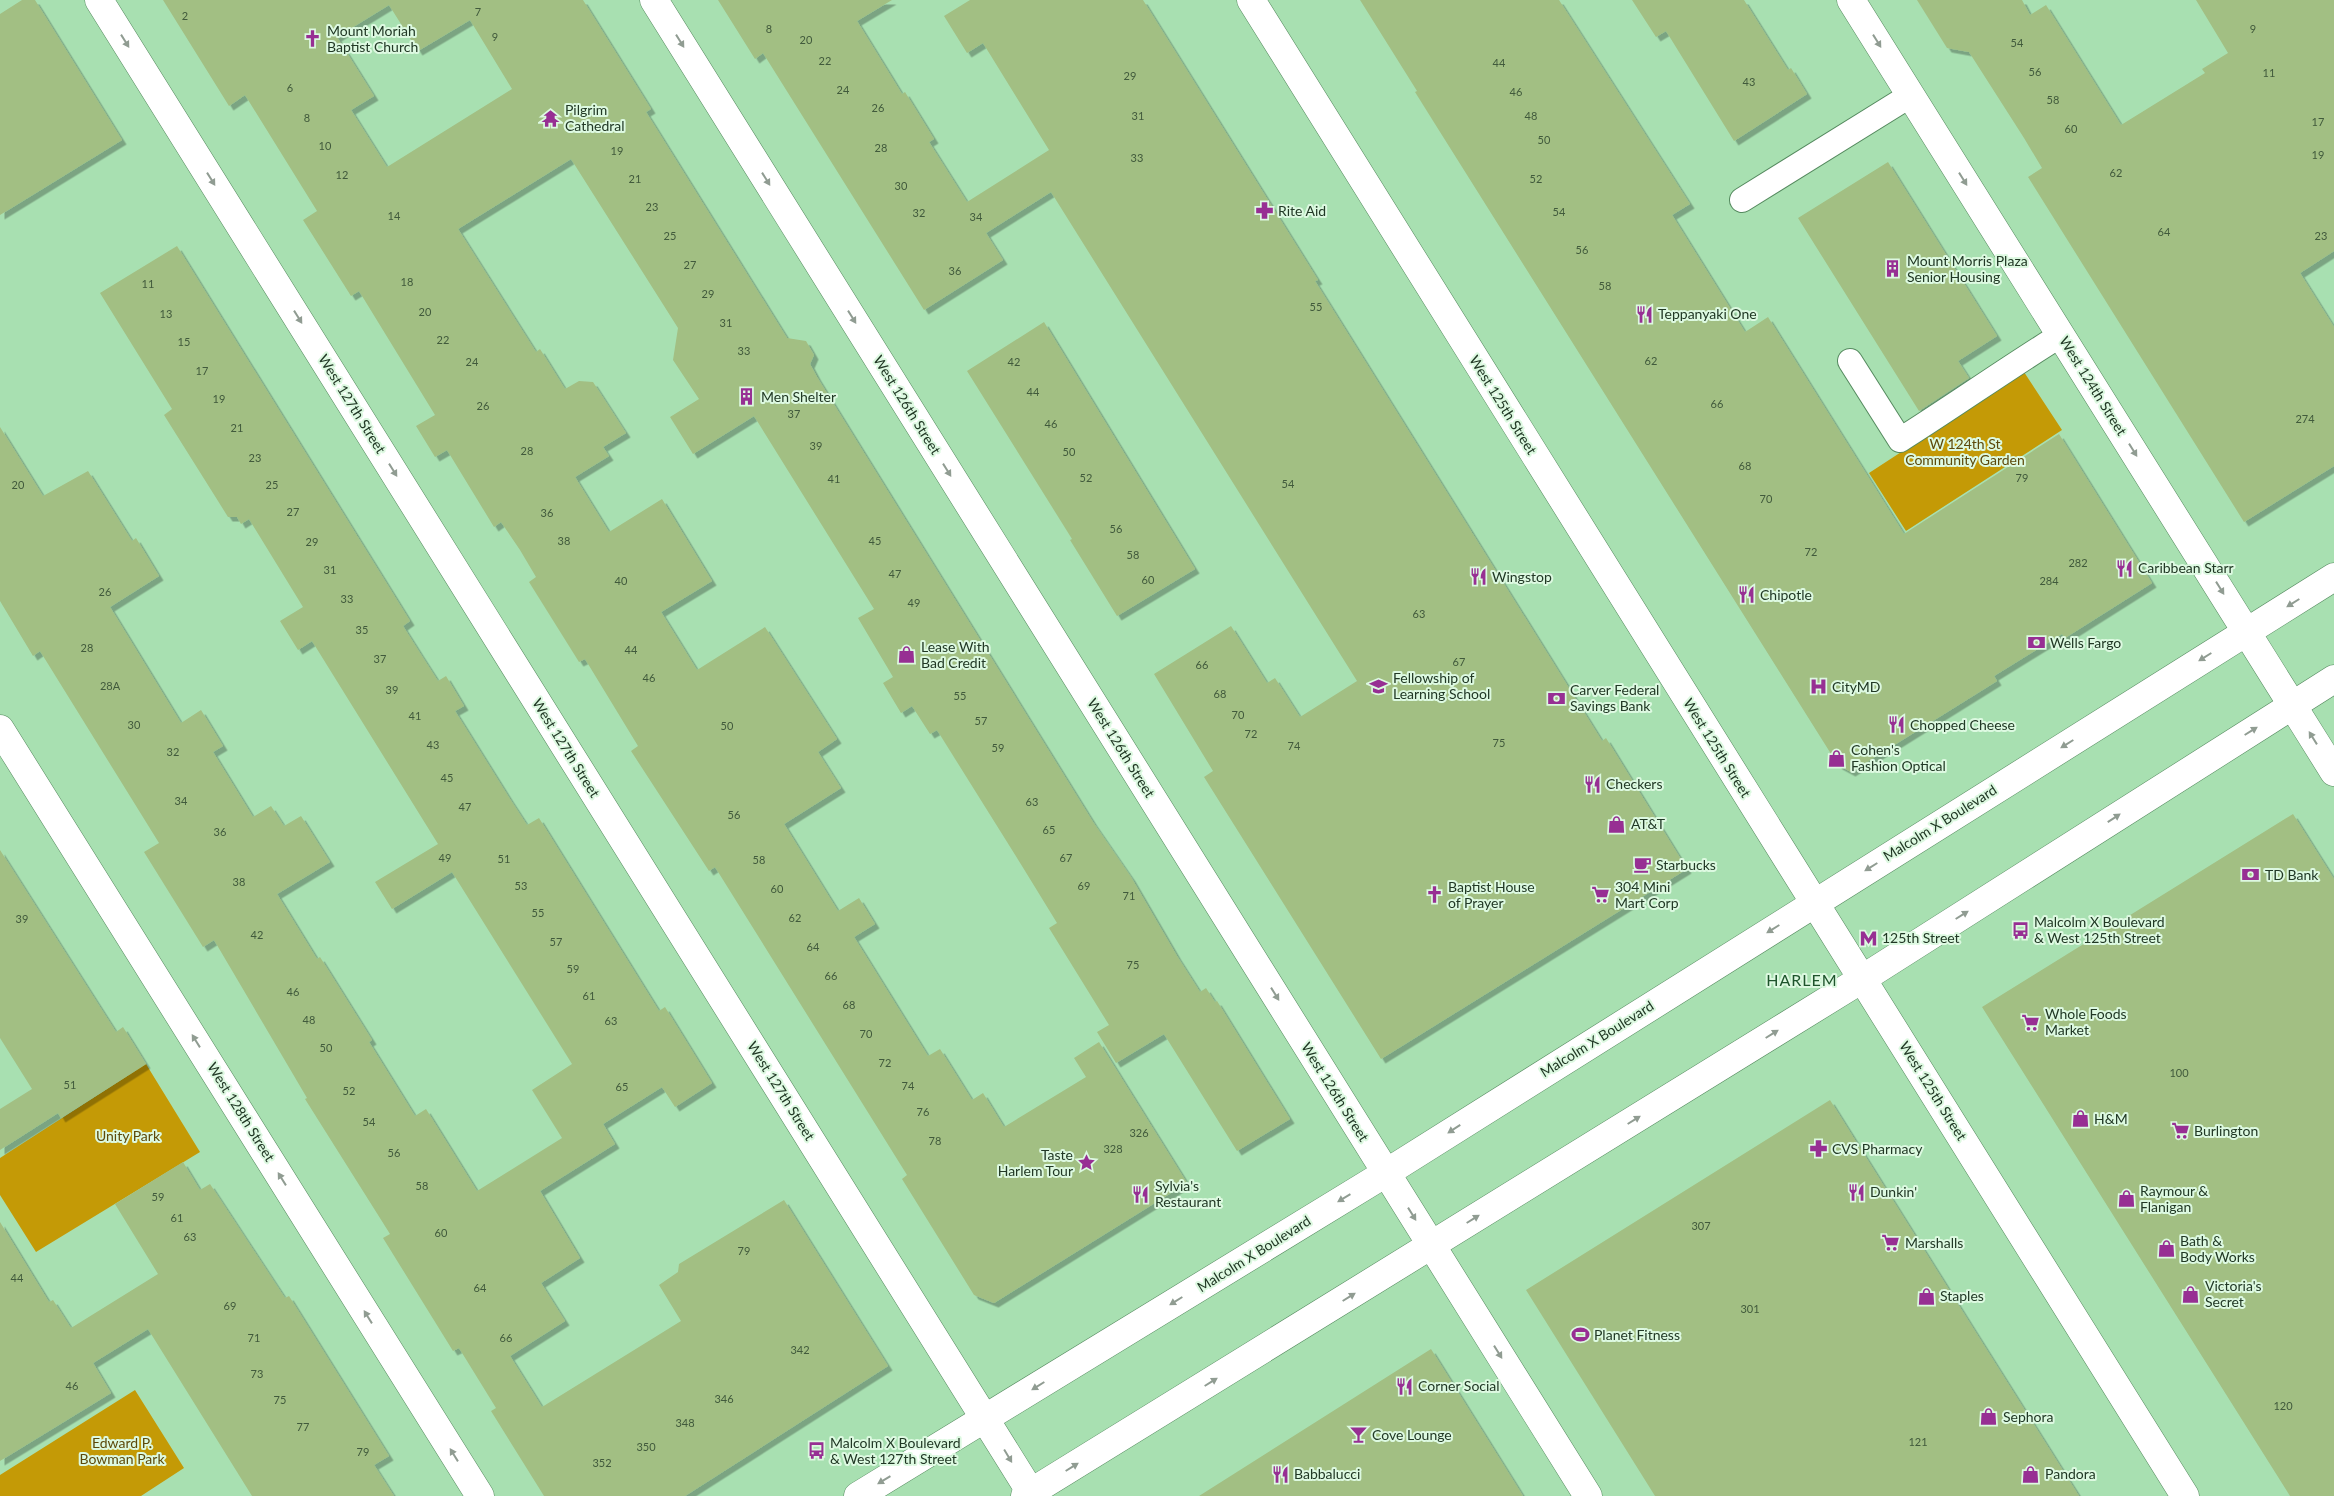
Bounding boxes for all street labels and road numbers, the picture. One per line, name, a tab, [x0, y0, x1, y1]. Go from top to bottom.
street label: West 124th Street	[2056, 333, 2131, 438]
street label: West 127th Street	[315, 351, 390, 456]
street label: West 126th Street	[870, 352, 945, 457]
street label: West 125th Street	[1466, 352, 1541, 457]
street label: West 127th Street	[529, 695, 604, 800]
street label: West 126th Street	[1084, 695, 1159, 800]
street label: West 125th Street	[1680, 695, 1755, 800]
street label: Malcolm X Boulevard	[1880, 781, 2000, 864]
street label: Malcolm X Boulevard	[1537, 997, 1657, 1080]
street label: West 127th Street	[744, 1038, 819, 1143]
street label: West 125th Street	[1896, 1038, 1971, 1143]
street label: West 126th Street	[1298, 1039, 1373, 1144]
street label: West 128th Street	[204, 1059, 279, 1164]
street label: Malcolm X Boulevard	[1194, 1212, 1314, 1295]

